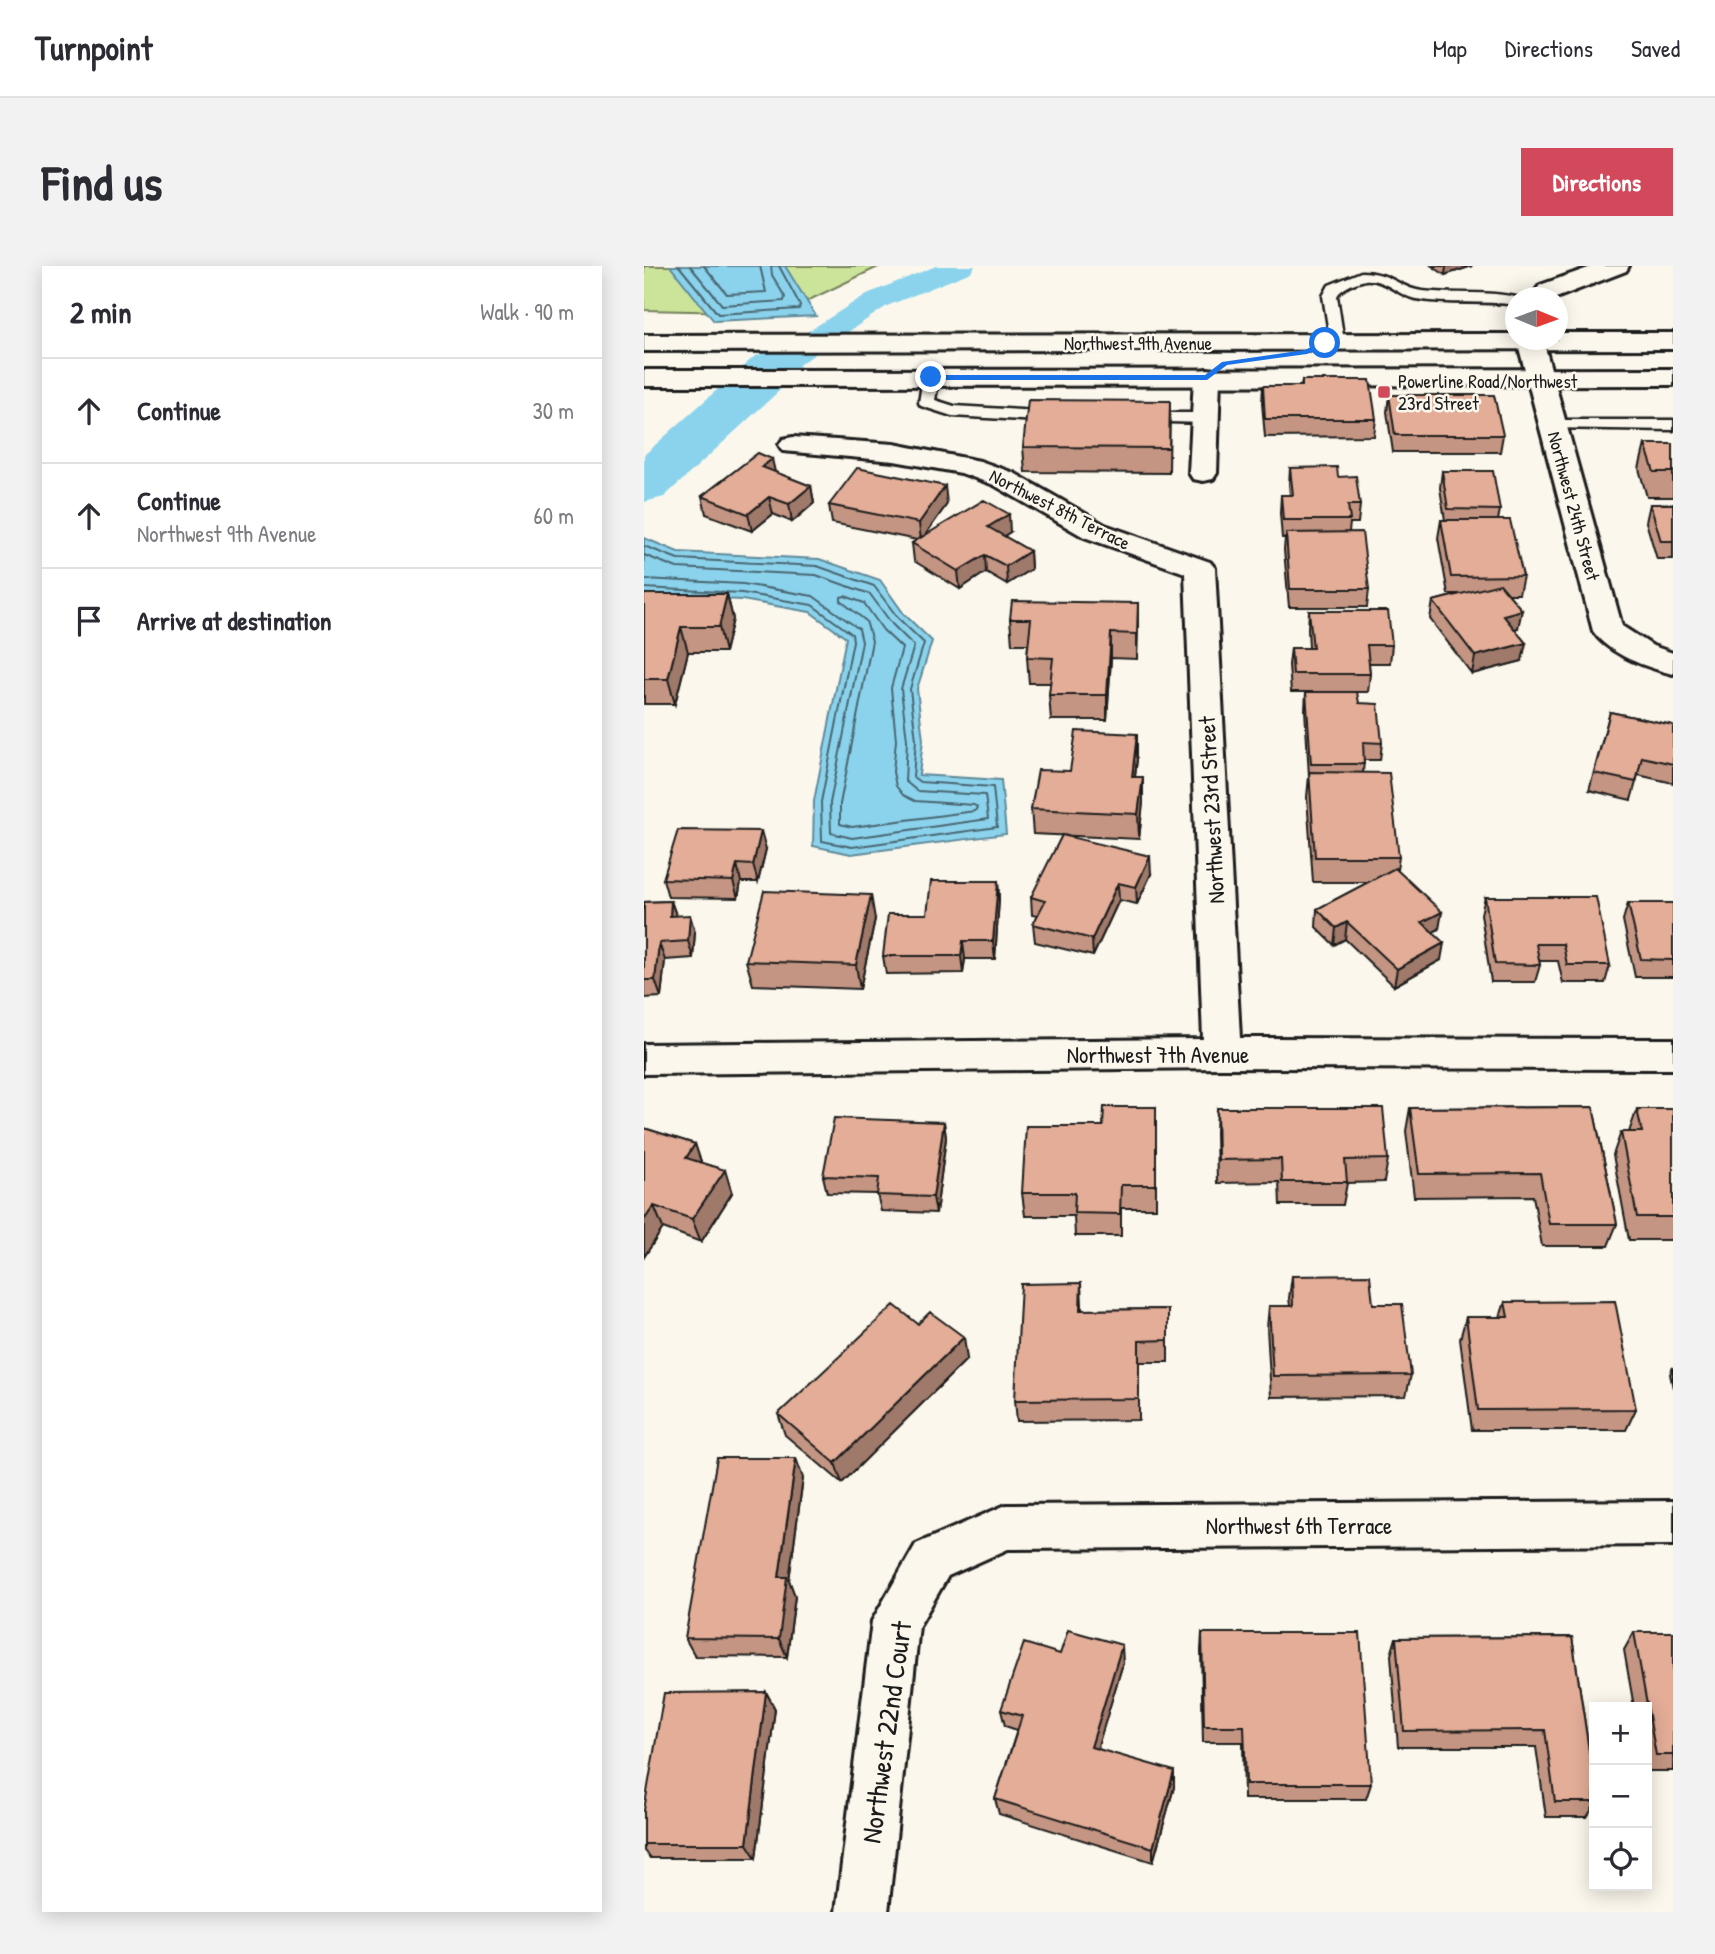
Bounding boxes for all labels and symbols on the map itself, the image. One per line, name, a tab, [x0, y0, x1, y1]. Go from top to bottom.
north arrow	[1505, 287, 1568, 350]
route start	[1309, 327, 1340, 358]
street label: Northwest 9th Avenue	[1064, 330, 1213, 356]
route end	[915, 361, 946, 392]
place label: Powerline Road/Northwest 23rd Street	[1398, 368, 1578, 416]
marker: Powerline Road/Northwest 23rd Street	[1376, 384, 1392, 400]
street label: Northwest 24th Street	[1542, 429, 1607, 584]
street label: Northwest 8th Terrace	[985, 462, 1135, 556]
street label: Northwest 23rd Street	[1191, 714, 1231, 904]
street label: Northwest 7th Avenue	[1067, 1039, 1249, 1070]
street label: Northwest 6th Terrace	[1206, 1510, 1392, 1541]
street label: Northwest 22nd Court	[852, 1618, 920, 1845]

